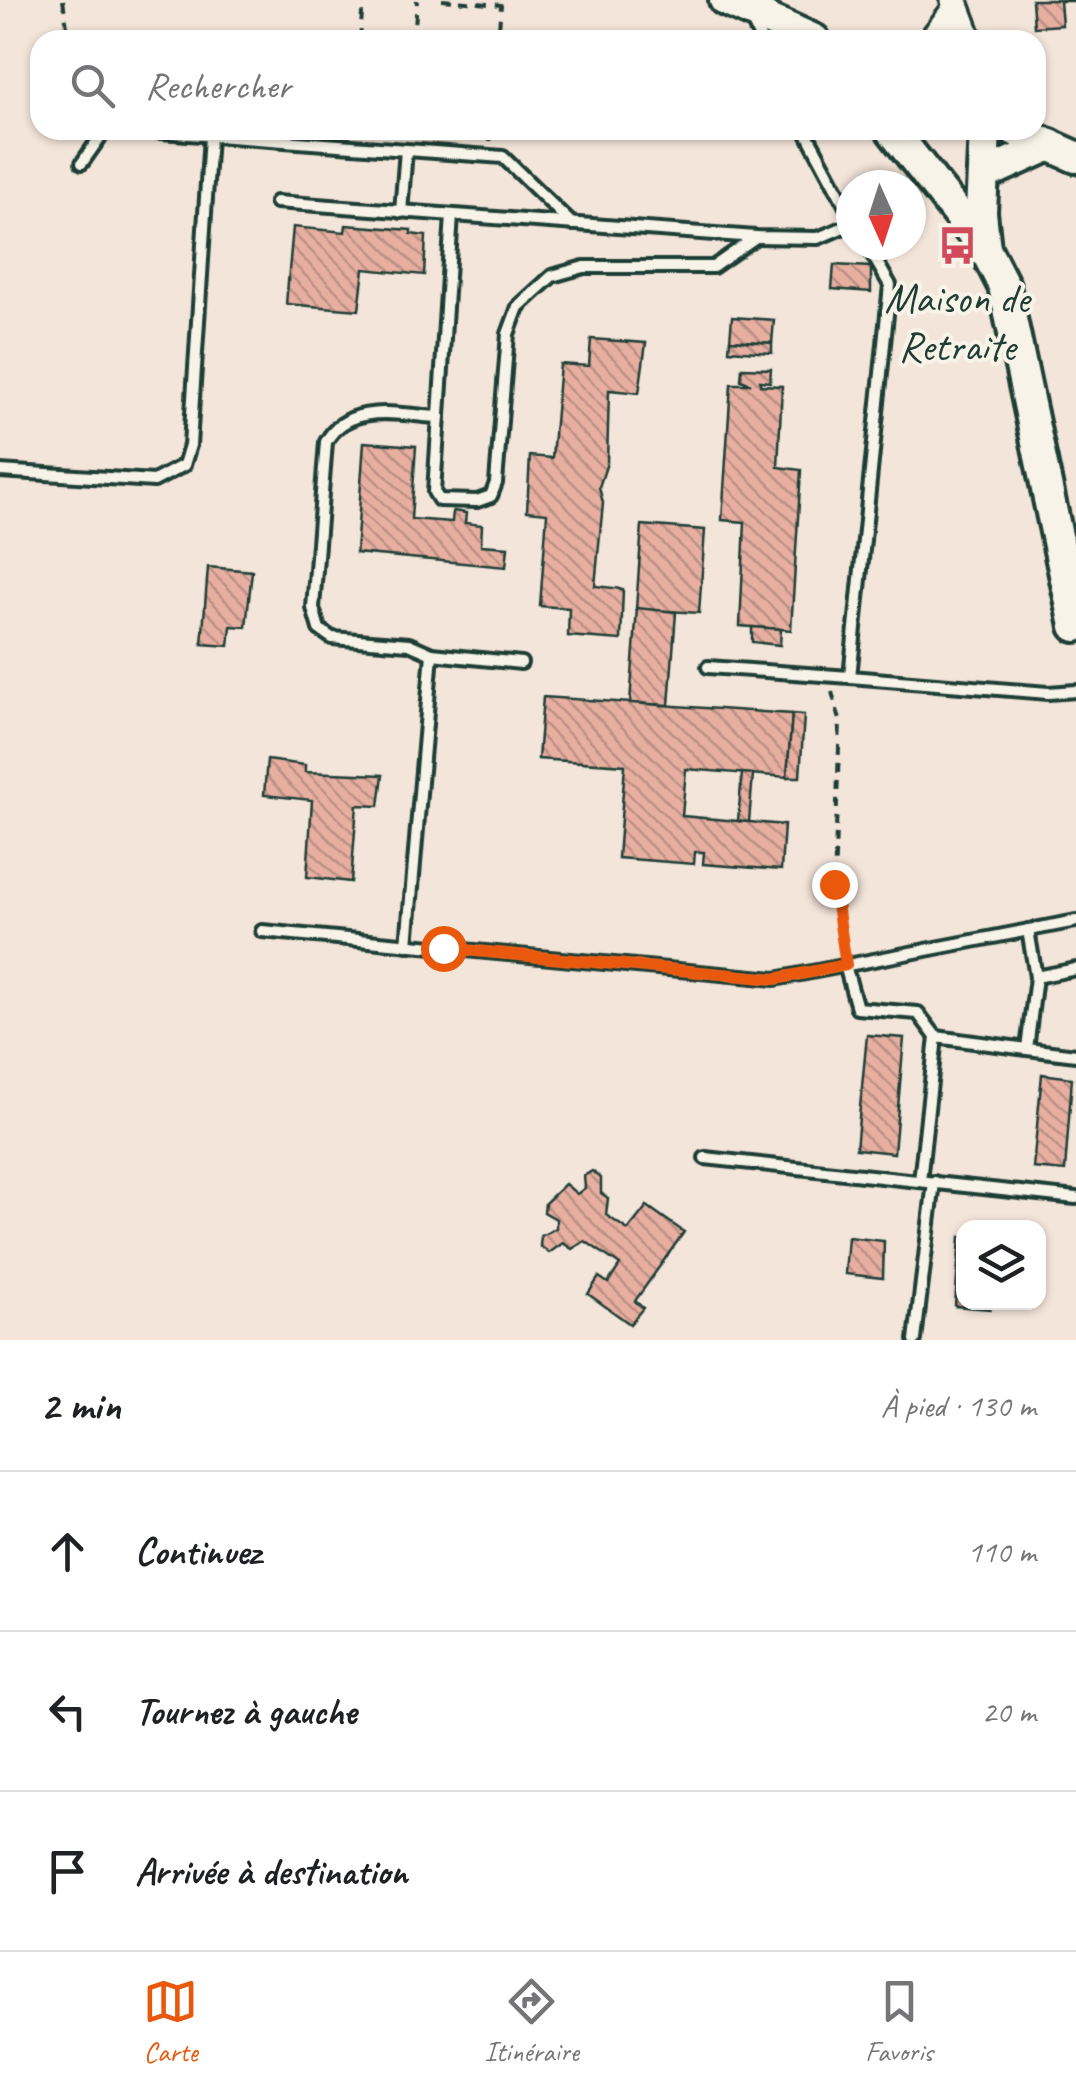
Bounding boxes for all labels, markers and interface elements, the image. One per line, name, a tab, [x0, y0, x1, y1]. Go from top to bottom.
search box	[30, 30, 1046, 140]
icon: search	[65, 58, 120, 113]
text: Rechercher	[145, 62, 291, 109]
north arrow	[836, 170, 926, 260]
bus stop icon: Maison de Retraite	[936, 225, 978, 267]
place label: Maison de Retraite	[885, 272, 1033, 373]
route end	[812, 862, 858, 908]
route start	[421, 926, 467, 972]
map controls	[956, 1220, 1046, 1310]
button: layers	[956, 1220, 1046, 1310]
text: 2 min	[40, 1379, 120, 1432]
text: À pied · 130 m	[881, 1385, 1036, 1426]
icon: ahead	[40, 1524, 95, 1579]
text: Continuez	[135, 1528, 261, 1575]
text: 110 m	[967, 1531, 1036, 1572]
icon: left	[40, 1684, 95, 1739]
text: Tournez à gauche	[135, 1688, 356, 1735]
text: 20 m	[982, 1691, 1036, 1732]
icon: arrive	[40, 1844, 95, 1899]
text: Arrivée à destination	[135, 1848, 407, 1895]
tab: Carte	[143, 1974, 198, 2069]
tab: Itinéraire	[484, 1974, 579, 2069]
tab: Favoris	[865, 1974, 933, 2069]

